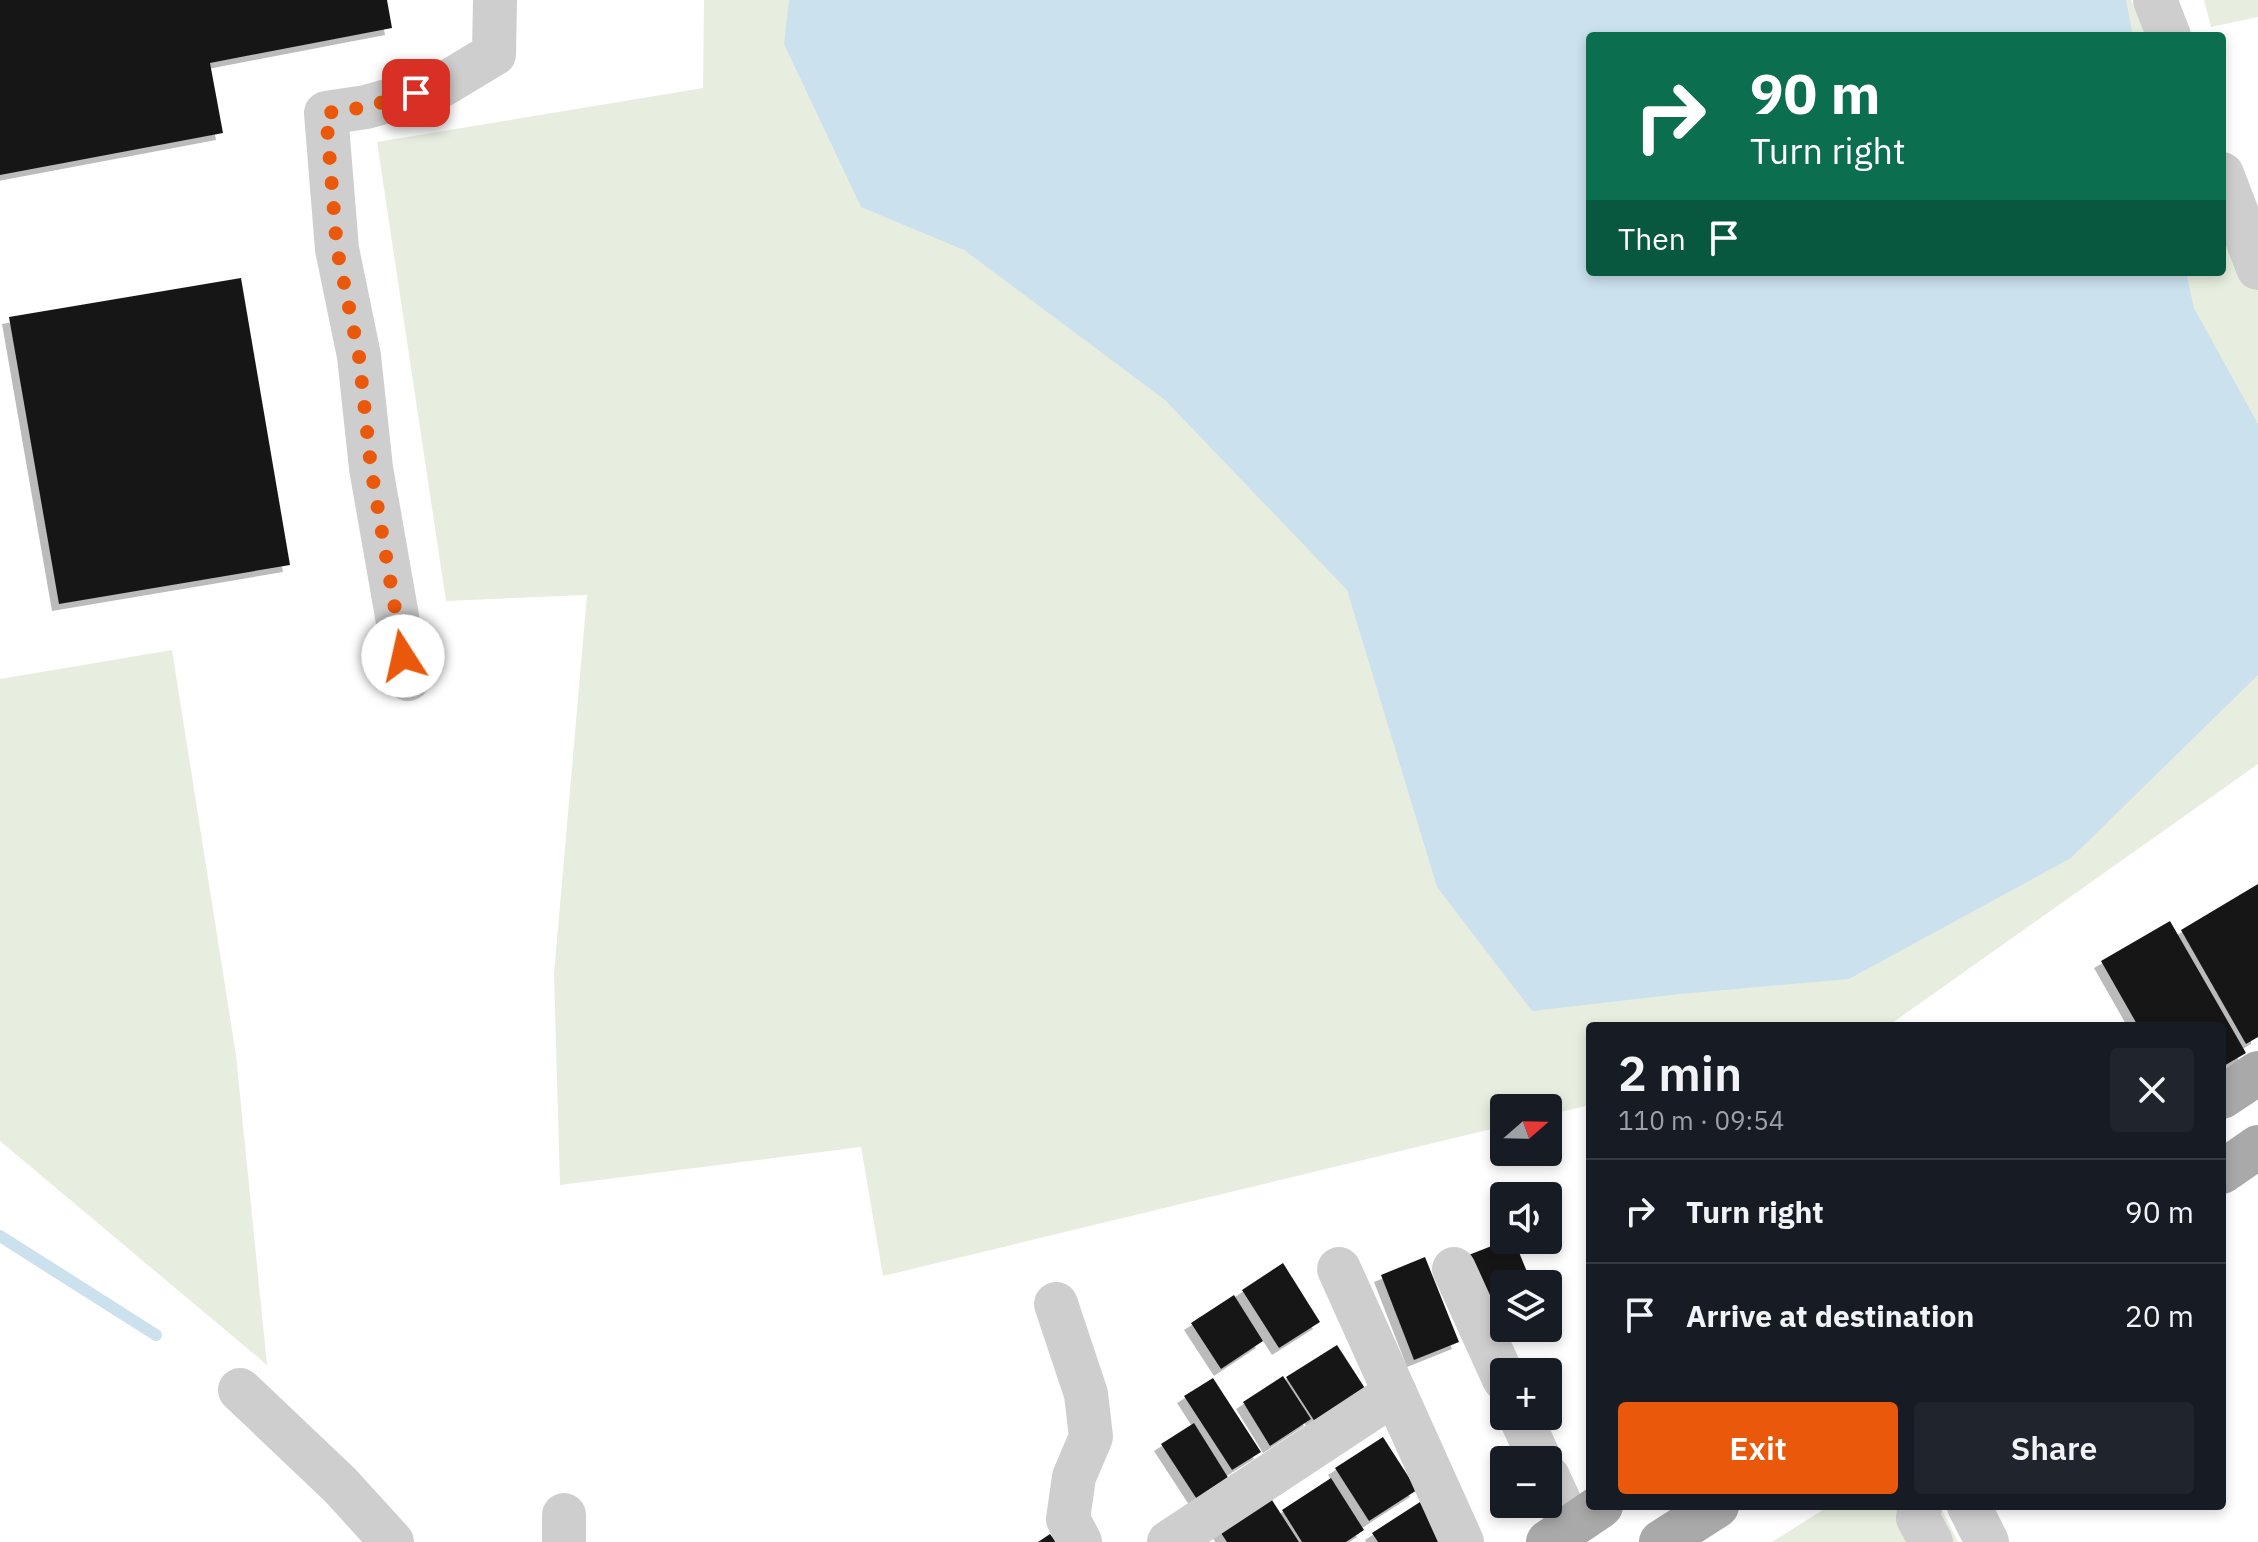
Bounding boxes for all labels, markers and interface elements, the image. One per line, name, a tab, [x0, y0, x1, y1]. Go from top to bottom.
text: 90 m	[1750, 57, 1880, 129]
pin	[382, 59, 450, 127]
icon: right	[1618, 64, 1722, 168]
icon: arrive	[394, 71, 438, 115]
text: Turn right	[1750, 127, 1906, 174]
icon: arrive	[1702, 216, 1746, 260]
text: Then	[1618, 219, 1686, 258]
position arrow	[361, 614, 445, 698]
text: 2 min	[1618, 1042, 1742, 1104]
button: close	[2110, 1048, 2194, 1132]
north arrow	[1490, 1094, 1562, 1166]
map controls	[1490, 1094, 1562, 1518]
text: 110 m · 09:54	[1618, 1103, 1784, 1137]
button: sound	[1490, 1182, 1562, 1254]
icon: right	[1618, 1189, 1662, 1233]
text: Turn right	[1686, 1192, 1824, 1231]
text: 90 m	[2125, 1192, 2194, 1231]
button: layers	[1490, 1270, 1562, 1342]
icon: arrive	[1618, 1293, 1662, 1337]
text: Arrive at destination	[1686, 1296, 1974, 1335]
text: 20 m	[2125, 1296, 2194, 1335]
button: +	[1490, 1358, 1562, 1430]
button: Exit	[1618, 1402, 1898, 1494]
button: Share	[1914, 1402, 2194, 1494]
button: −	[1490, 1446, 1562, 1518]

